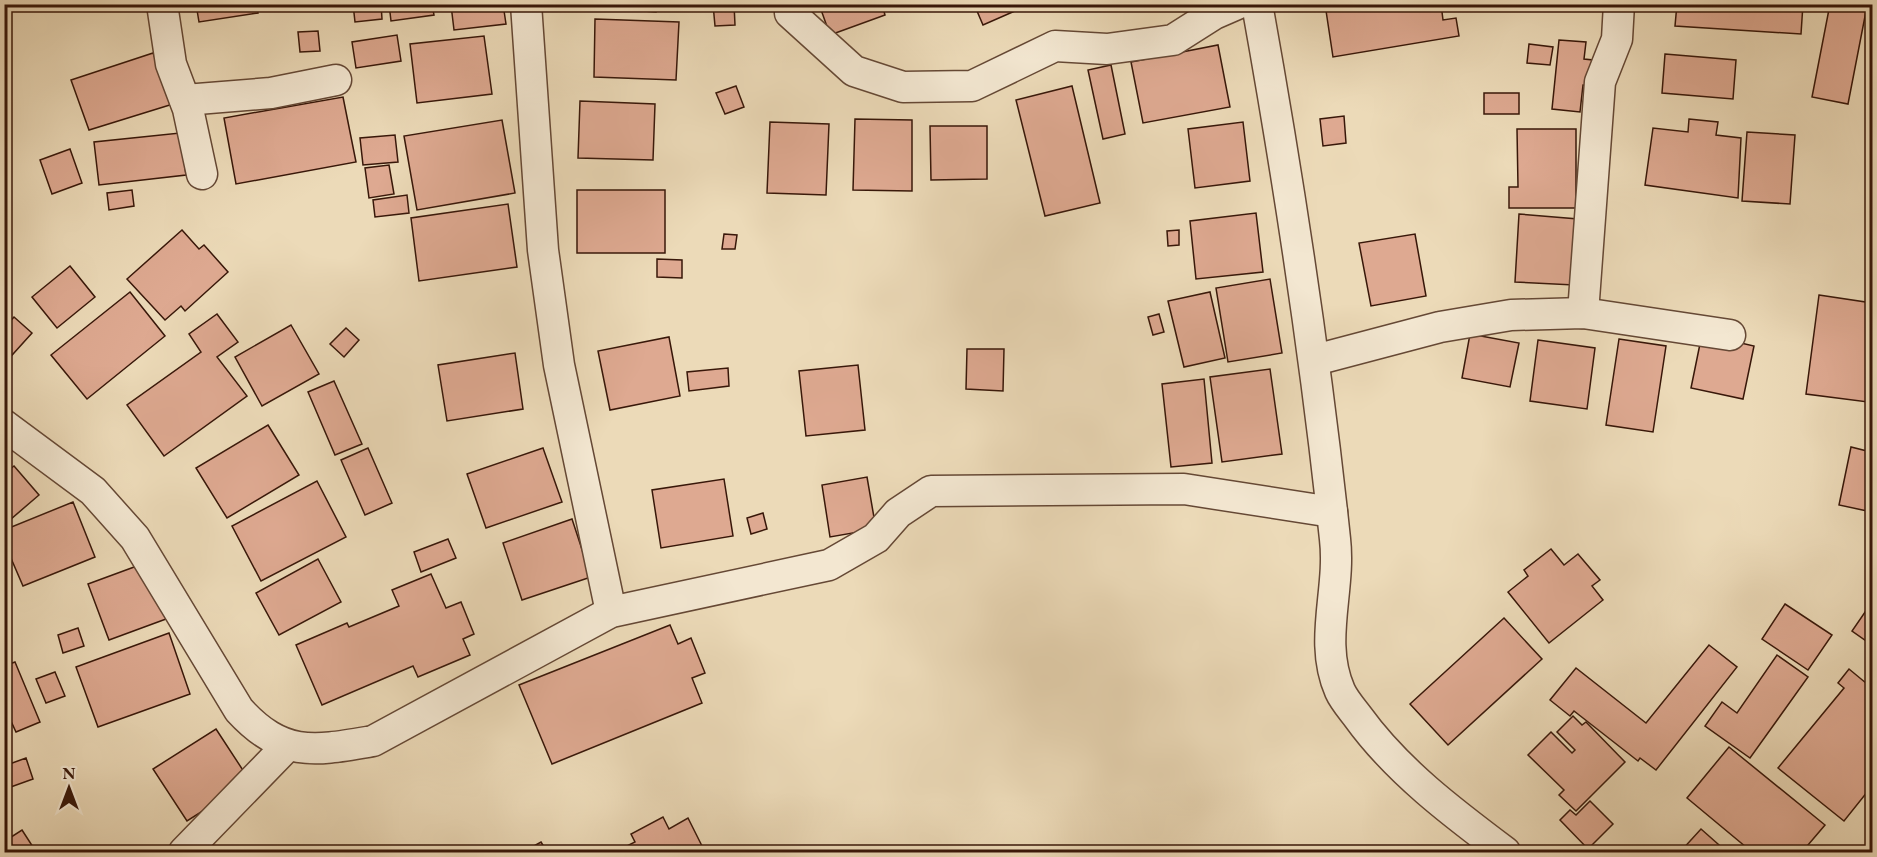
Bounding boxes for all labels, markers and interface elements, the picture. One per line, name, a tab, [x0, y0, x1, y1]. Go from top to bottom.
north arrow	[39, 758, 99, 818]
text: N	[63, 763, 76, 784]

